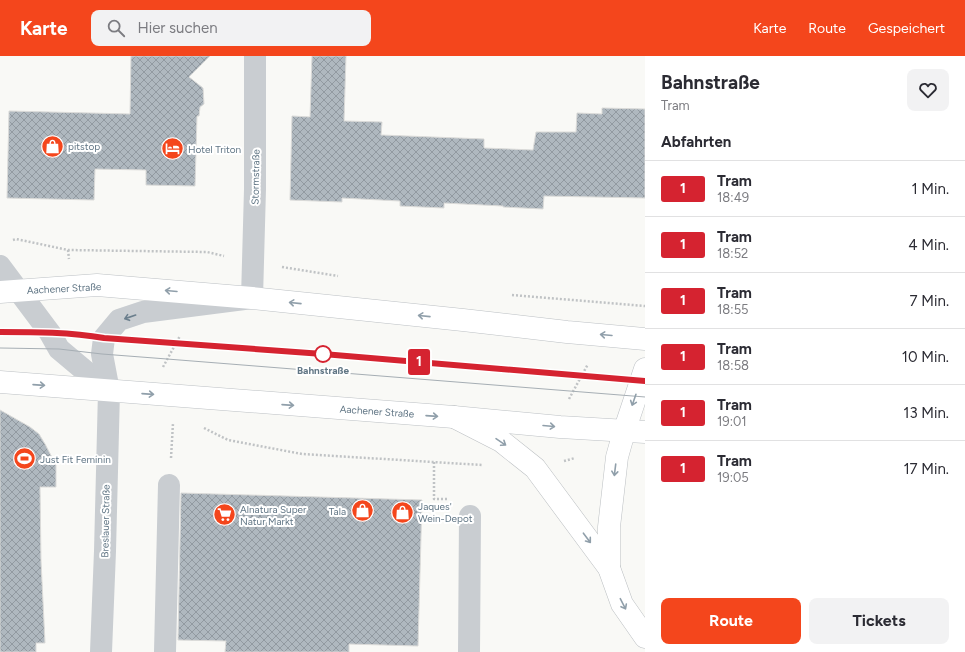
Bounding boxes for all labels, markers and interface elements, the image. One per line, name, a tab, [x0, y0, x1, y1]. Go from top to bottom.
search box	[91, 10, 371, 46]
text: Karte	[20, 17, 67, 40]
icon: search	[105, 17, 127, 39]
text: Hier suchen	[137, 19, 218, 37]
text: Karte	[753, 20, 786, 37]
text: Route	[808, 20, 846, 37]
text: Gespeichert	[868, 20, 945, 37]
button: heart	[907, 69, 949, 111]
text: Bahnstraße	[661, 71, 760, 94]
text: Tram	[661, 98, 690, 113]
shop icon: pitstop	[39, 133, 65, 159]
text: Abfahrten	[661, 133, 731, 151]
hotel icon: Hotel Triton	[159, 136, 185, 162]
place label: pitstop	[68, 140, 100, 153]
place label: Hotel Triton	[188, 143, 242, 156]
street label: Stormstraße	[249, 149, 262, 205]
text: Tram	[717, 172, 752, 190]
text: 1	[680, 180, 686, 197]
text: 1 Min.	[911, 180, 949, 198]
text: 18:49	[717, 190, 749, 205]
text: Tram	[717, 228, 752, 246]
text: 1	[680, 236, 686, 253]
text: 4 Min.	[908, 236, 949, 254]
text: 18:52	[717, 246, 748, 261]
street label: Aachener Straße	[26, 280, 102, 297]
text: Tram	[717, 284, 752, 302]
one-way arrow	[165, 288, 178, 295]
text: 1	[680, 292, 686, 309]
text: 7 Min.	[910, 292, 949, 310]
one-way arrow	[289, 299, 302, 306]
text: 18:55	[717, 302, 749, 317]
one-way arrow	[418, 312, 431, 320]
one-way arrow	[125, 313, 137, 321]
one-way arrow	[600, 332, 613, 339]
text: Tram	[717, 340, 752, 358]
marker: Bahnstraße	[314, 345, 332, 363]
text: 1	[680, 348, 686, 365]
text: 10 Min.	[902, 348, 949, 366]
line badge: 1	[406, 349, 432, 375]
text: 1	[416, 353, 422, 370]
text: 18:58	[717, 358, 749, 373]
place label: Bahnstraße	[297, 364, 349, 377]
one-way arrow	[32, 382, 45, 389]
one-way arrow	[141, 390, 154, 397]
one-way arrow	[630, 394, 637, 407]
text: Tram	[717, 396, 752, 414]
one-way arrow	[281, 401, 294, 408]
street label: Aachener Straße	[339, 402, 415, 421]
text: 1	[680, 404, 686, 421]
text: 13 Min.	[903, 404, 949, 422]
one-way arrow	[425, 412, 438, 419]
text: 19:01	[717, 414, 747, 429]
one-way arrow	[542, 423, 555, 430]
one-way arrow	[495, 438, 506, 446]
sports icon: Just Fit Feminin	[11, 446, 37, 472]
text: Tram	[717, 452, 752, 470]
place label: Just Fit Feminin	[40, 453, 111, 466]
text: 1	[680, 460, 686, 477]
text: 17 Min.	[903, 460, 949, 478]
one-way arrow	[611, 463, 619, 476]
text: 19:05	[717, 470, 749, 485]
street label: Breslauer Straße	[98, 484, 113, 558]
shop icon: Tala	[349, 498, 375, 524]
shop icon: Jaques' Wein-Depot	[389, 499, 415, 525]
place label: Jaques' Wein-Depot	[418, 500, 473, 525]
supermarket icon: Alnatura Super Natur Markt	[212, 502, 238, 528]
place label: Alnatura Super Natur Markt	[240, 503, 307, 528]
place label: Tala	[329, 505, 346, 518]
one-way arrow	[583, 532, 591, 543]
one-way arrow	[620, 598, 628, 610]
button: Route	[661, 598, 801, 644]
button: Tickets	[809, 598, 949, 644]

